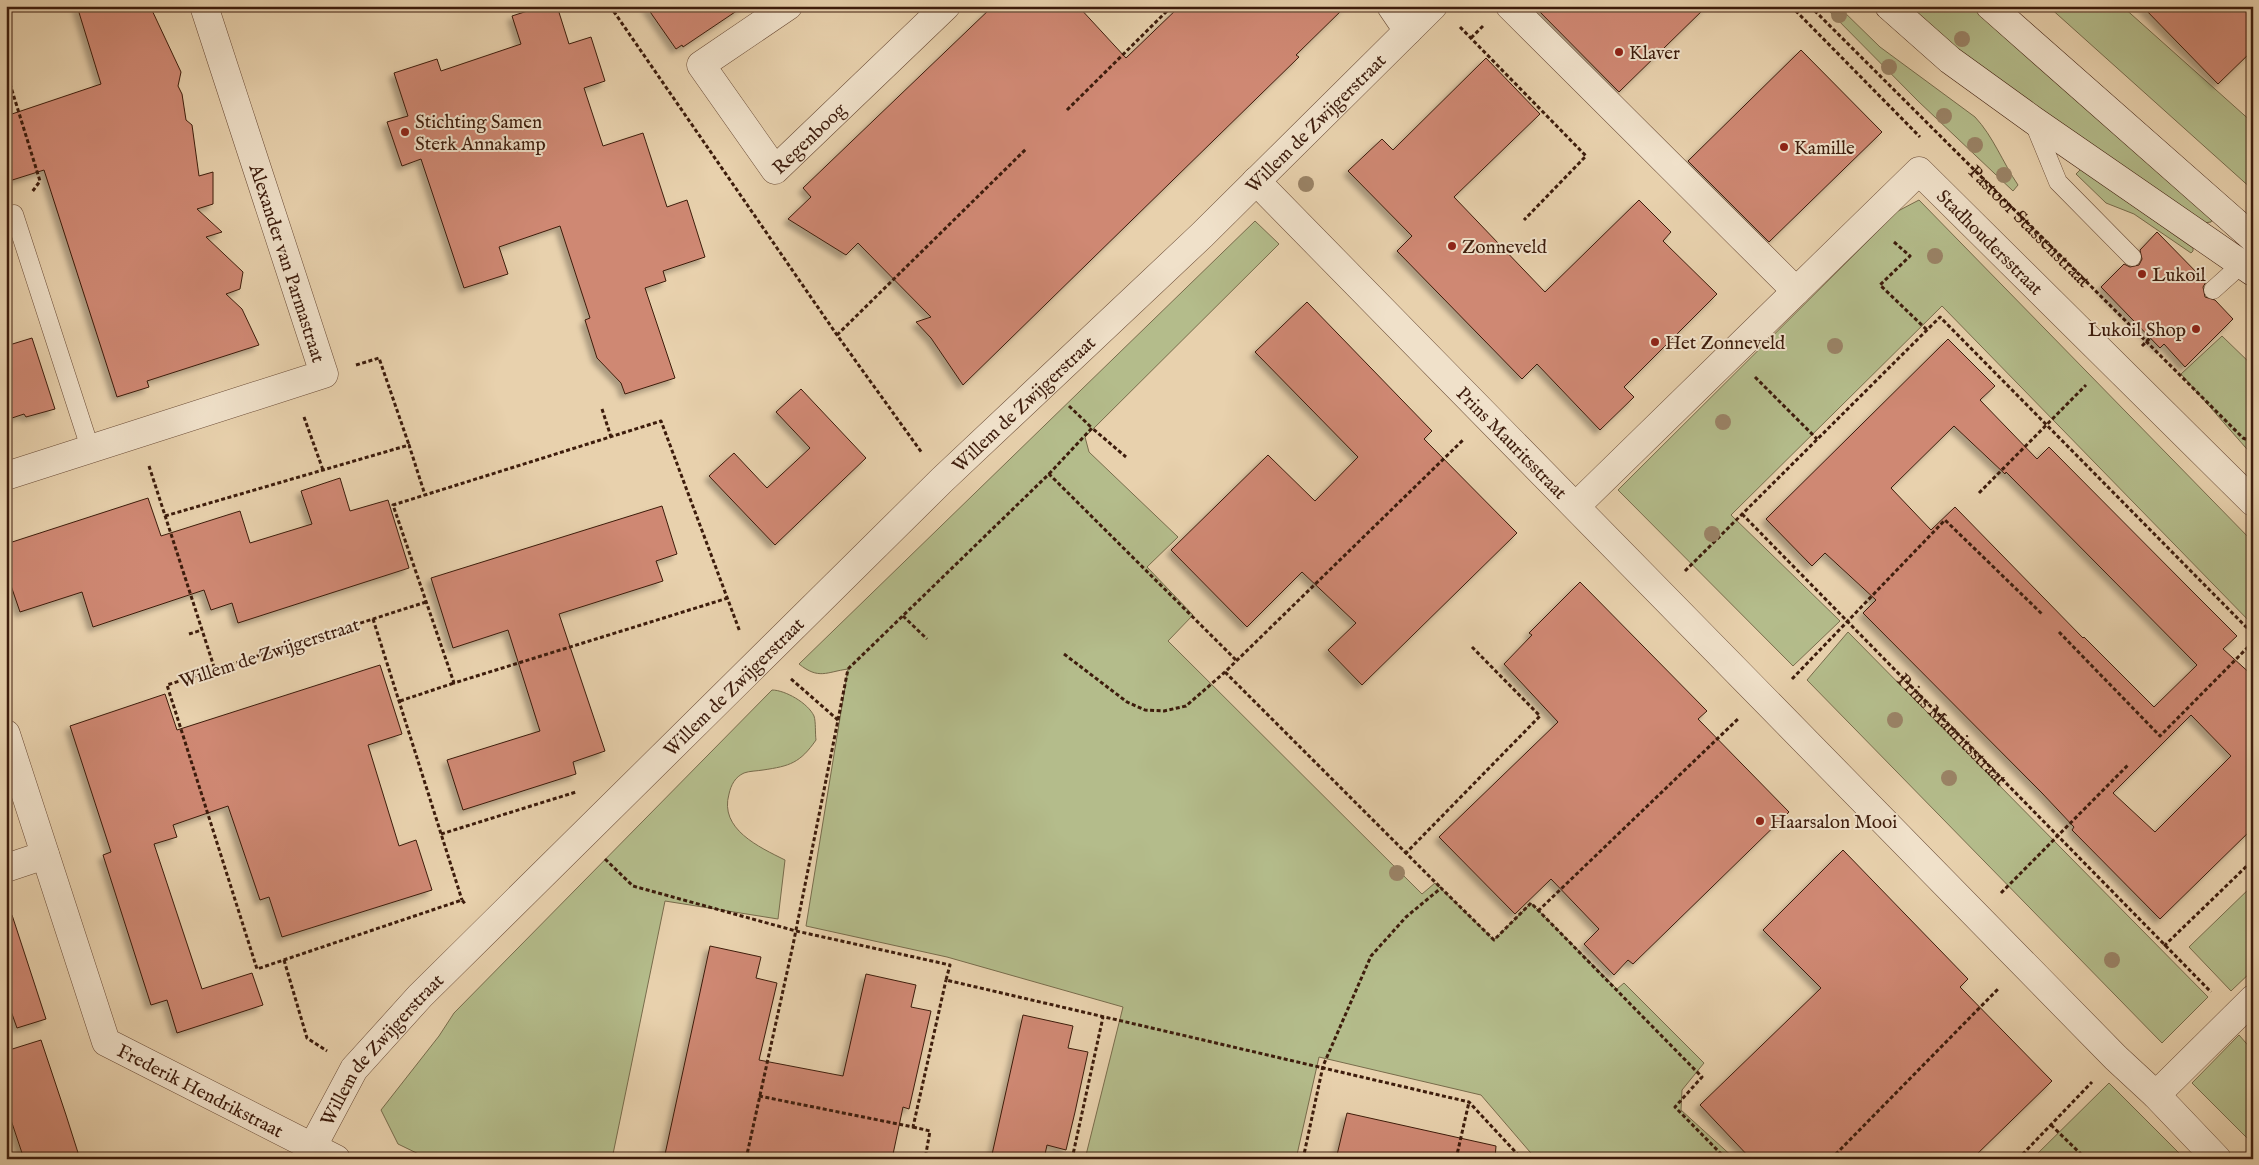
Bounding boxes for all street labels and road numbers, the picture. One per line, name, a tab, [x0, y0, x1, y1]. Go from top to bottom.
street label: Willem de Zwijgerstraat	[1241, 49, 1392, 199]
street label: Regenboog	[768, 98, 852, 180]
street label: Alexander van Parmastraat	[242, 160, 330, 366]
street label: Pastoor Stassenstraat	[1962, 161, 2096, 294]
street label: Stadhoudersstraat	[1931, 185, 2048, 301]
street label: Willem de Zwijgerstraat	[948, 331, 1102, 478]
street label: Prins Mauritsstraat	[1450, 382, 1572, 505]
street label: Willem de Zwijgerstraat	[176, 613, 363, 694]
street label: Willem de Zwijgerstraat	[659, 613, 810, 762]
street label: Prins Mauritsstraat	[1891, 669, 2012, 792]
street label: Willem de Zwijgerstraat	[316, 969, 450, 1130]
street label: Frederik Hendrikstraat	[113, 1040, 287, 1144]

